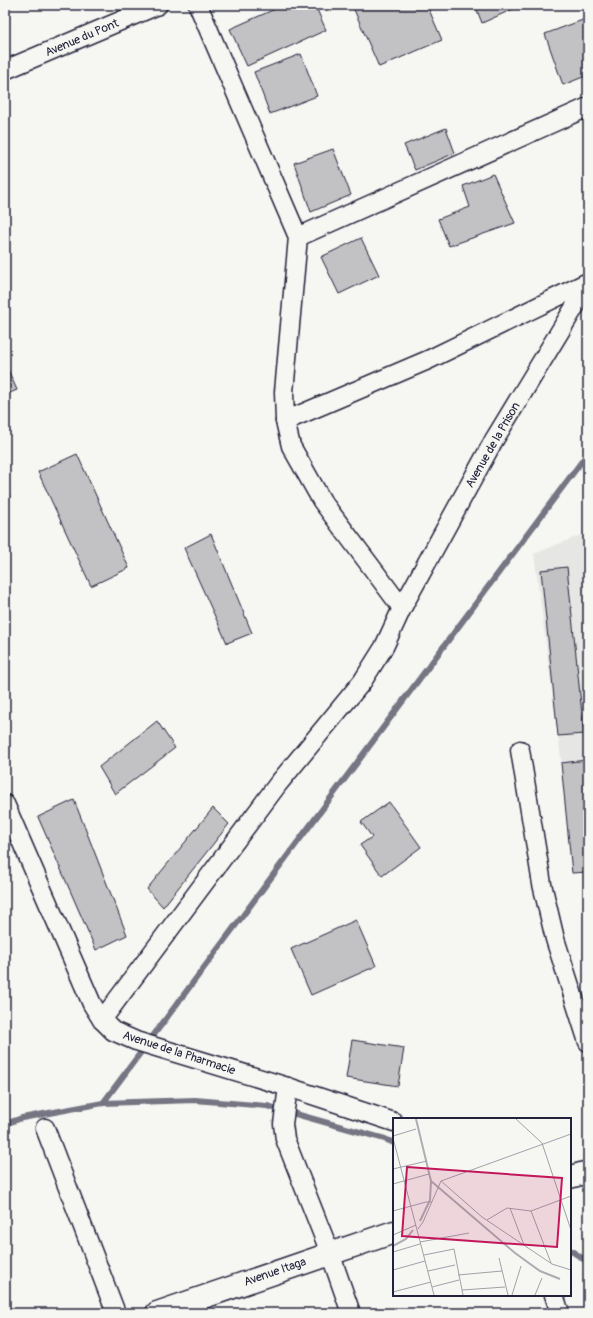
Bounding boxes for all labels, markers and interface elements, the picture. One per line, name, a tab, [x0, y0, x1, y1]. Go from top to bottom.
street label: Avenue du Pont	[43, 16, 121, 60]
street label: Avenue de la Prison	[462, 399, 524, 490]
street label: Avenue de la Pharmacie	[121, 1028, 237, 1078]
inset map	[393, 1118, 571, 1296]
street label: Avenue Itaga	[242, 1254, 309, 1290]

